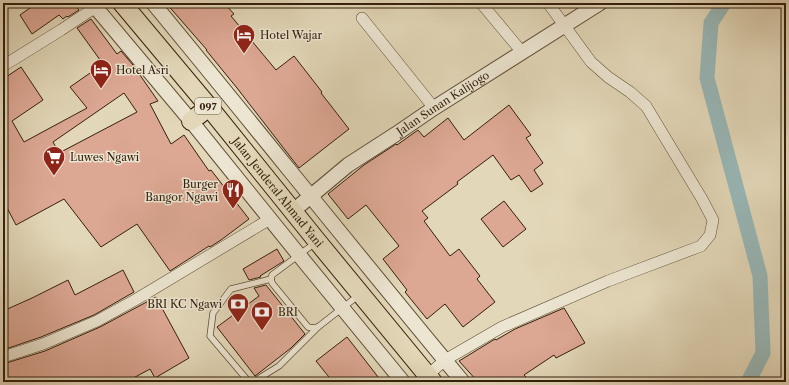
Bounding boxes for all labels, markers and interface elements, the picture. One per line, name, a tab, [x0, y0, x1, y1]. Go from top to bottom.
hotel icon: Hotel Wajar	[231, 22, 257, 55]
place label: Hotel Wajar	[260, 28, 323, 42]
hotel icon: Hotel Asri	[88, 57, 114, 90]
place label: Hotel Asri	[116, 63, 169, 77]
street label: Jalan Sunan Kalijogo	[392, 68, 492, 140]
road number: 097	[195, 98, 221, 114]
street label: Jalan Jenderal Ahmad Yani	[228, 133, 327, 251]
supermarket icon: Luwes Ngawi	[41, 144, 67, 177]
place label: Luwes Ngawi	[70, 150, 140, 164]
place label: Burger Bangor Ngawi	[145, 177, 219, 204]
restaurant icon: Burger Bangor Ngawi	[220, 177, 246, 210]
bank icon: BRI KC Ngawi	[225, 291, 251, 324]
place label: BRI KC Ngawi	[147, 297, 223, 311]
bank icon: BRI	[249, 299, 275, 332]
place label: BRI	[278, 305, 298, 319]

